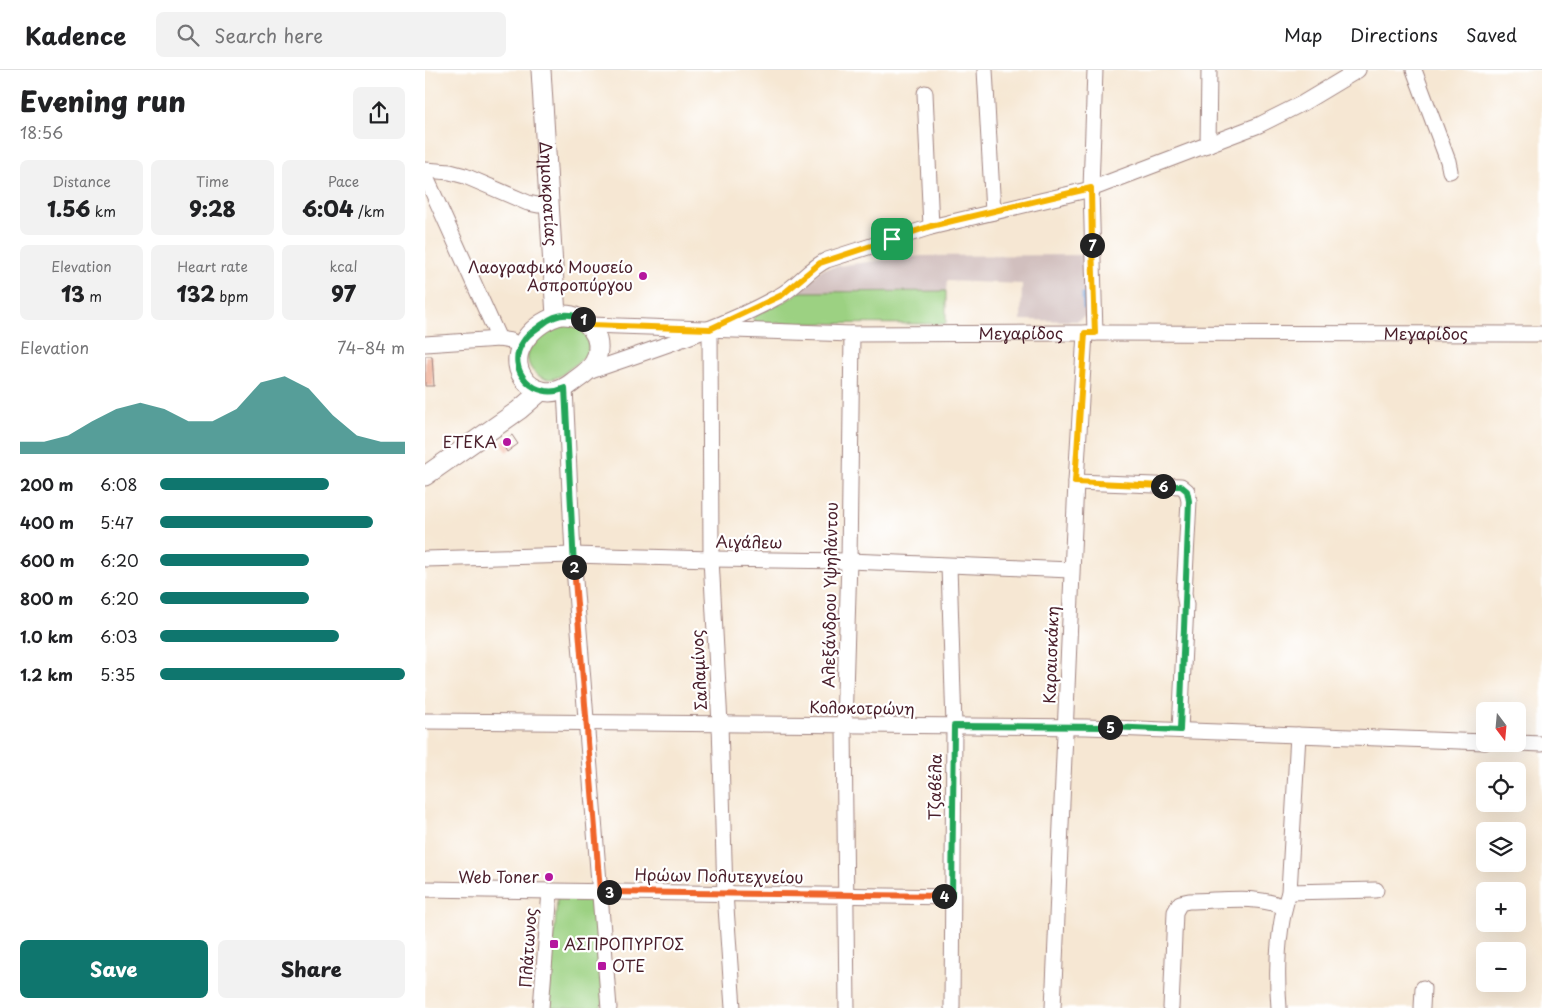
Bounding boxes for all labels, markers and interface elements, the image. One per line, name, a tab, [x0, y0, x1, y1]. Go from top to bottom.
search box	[156, 12, 506, 57]
text: Kadence	[25, 17, 126, 53]
icon: search	[174, 21, 202, 49]
text: Search here	[214, 21, 323, 49]
text: Map	[1284, 21, 1322, 48]
text: Directions	[1350, 21, 1438, 48]
text: Saved	[1466, 21, 1517, 48]
text: Evening run	[20, 79, 186, 122]
button: share	[353, 87, 405, 139]
text: 18:56	[20, 120, 63, 144]
street label: Δημοκρατίας	[534, 141, 565, 247]
text: Distance	[52, 171, 111, 192]
text: Time	[196, 171, 229, 192]
text: Pace	[328, 171, 359, 192]
text: 1.56	[47, 192, 90, 224]
text: 9:28	[189, 192, 236, 224]
text: 6:04	[302, 192, 353, 224]
text: km	[90, 201, 116, 222]
text: /km	[353, 201, 385, 222]
pin	[871, 218, 913, 260]
icon: arrive	[878, 225, 906, 253]
pin: 7	[1079, 232, 1105, 258]
text: 7	[1088, 235, 1097, 256]
place label: Λαογραφικό Μουσείο Ασπροπύργου	[468, 254, 633, 296]
text: Elevation	[51, 256, 112, 277]
text: Heart rate	[177, 256, 248, 277]
text: kcal	[330, 256, 357, 277]
marker: Λαογραφικό Μουσείο Ασπροπύργου	[637, 270, 649, 282]
text: 13	[61, 277, 85, 309]
text: 132	[177, 277, 215, 309]
text: 97	[331, 277, 356, 309]
text: m	[85, 286, 102, 307]
text: bpm	[215, 286, 248, 307]
pin: 1	[571, 306, 595, 332]
text: 1	[580, 309, 587, 330]
street label: Μεγαρίδος	[979, 320, 1063, 344]
street label: Μεγαρίδος	[1384, 321, 1468, 345]
text: Elevation	[20, 335, 89, 359]
text: 74–84 m	[337, 335, 405, 359]
place label: ΕΤΕΚΑ	[443, 429, 497, 453]
marker: ΕΤΕΚΑ	[501, 436, 513, 448]
text: 200 m	[20, 472, 74, 496]
text: 6:08	[100, 472, 137, 496]
pin: 6	[1151, 474, 1175, 498]
text: 6	[1159, 476, 1168, 497]
street label: Αλεξάνδρου Υψηλάντου	[815, 502, 843, 688]
text: 400 m	[20, 510, 74, 534]
text: 5:47	[100, 510, 134, 534]
street label: Αιγάλεω	[715, 528, 783, 554]
text: 600 m	[20, 548, 74, 572]
text: 6:20	[100, 548, 139, 572]
pin: 2	[561, 554, 587, 580]
text: 2	[570, 557, 579, 578]
text: 800 m	[20, 586, 73, 610]
text: 6:20	[100, 586, 139, 610]
street label: Καραισκάκη	[1036, 606, 1064, 704]
text: 1.0 km	[20, 624, 73, 648]
text: 6:03	[100, 624, 138, 648]
street label: Σαλαμίνος	[684, 629, 712, 711]
text: 1.2 km	[20, 662, 73, 686]
text: 5:35	[100, 662, 135, 686]
street label: Κολοκοτρώνη	[809, 694, 915, 720]
north arrow	[1476, 702, 1526, 752]
map controls	[1476, 702, 1526, 992]
pin: 5	[1097, 714, 1123, 740]
text: 5	[1106, 717, 1115, 738]
street label: Τζαβέλα	[921, 753, 947, 821]
button: locate	[1476, 762, 1526, 812]
button: layers	[1476, 822, 1526, 872]
street label: Ηρώων Πολυτεχνείου	[634, 862, 804, 888]
place label: Web Toner	[458, 864, 540, 888]
marker: Web Toner	[543, 871, 555, 883]
pin: 3	[597, 880, 621, 904]
text: 3	[605, 882, 614, 903]
button: +	[1476, 882, 1526, 932]
pin: 4	[931, 884, 957, 908]
text: 4	[940, 886, 949, 907]
street label: Πλάτωνος	[512, 907, 542, 989]
place label: ΑΣΠΡΟΠΥΡΓΟΣ	[564, 931, 684, 955]
marker: ΑΣΠΡΟΠΥΡΓΟΣ	[548, 938, 560, 950]
button: Save	[20, 940, 208, 998]
button: Share	[218, 940, 405, 998]
button: −	[1476, 942, 1526, 992]
place label: ΟΤΕ	[612, 953, 645, 977]
marker: ΟΤΕ	[596, 960, 608, 972]

